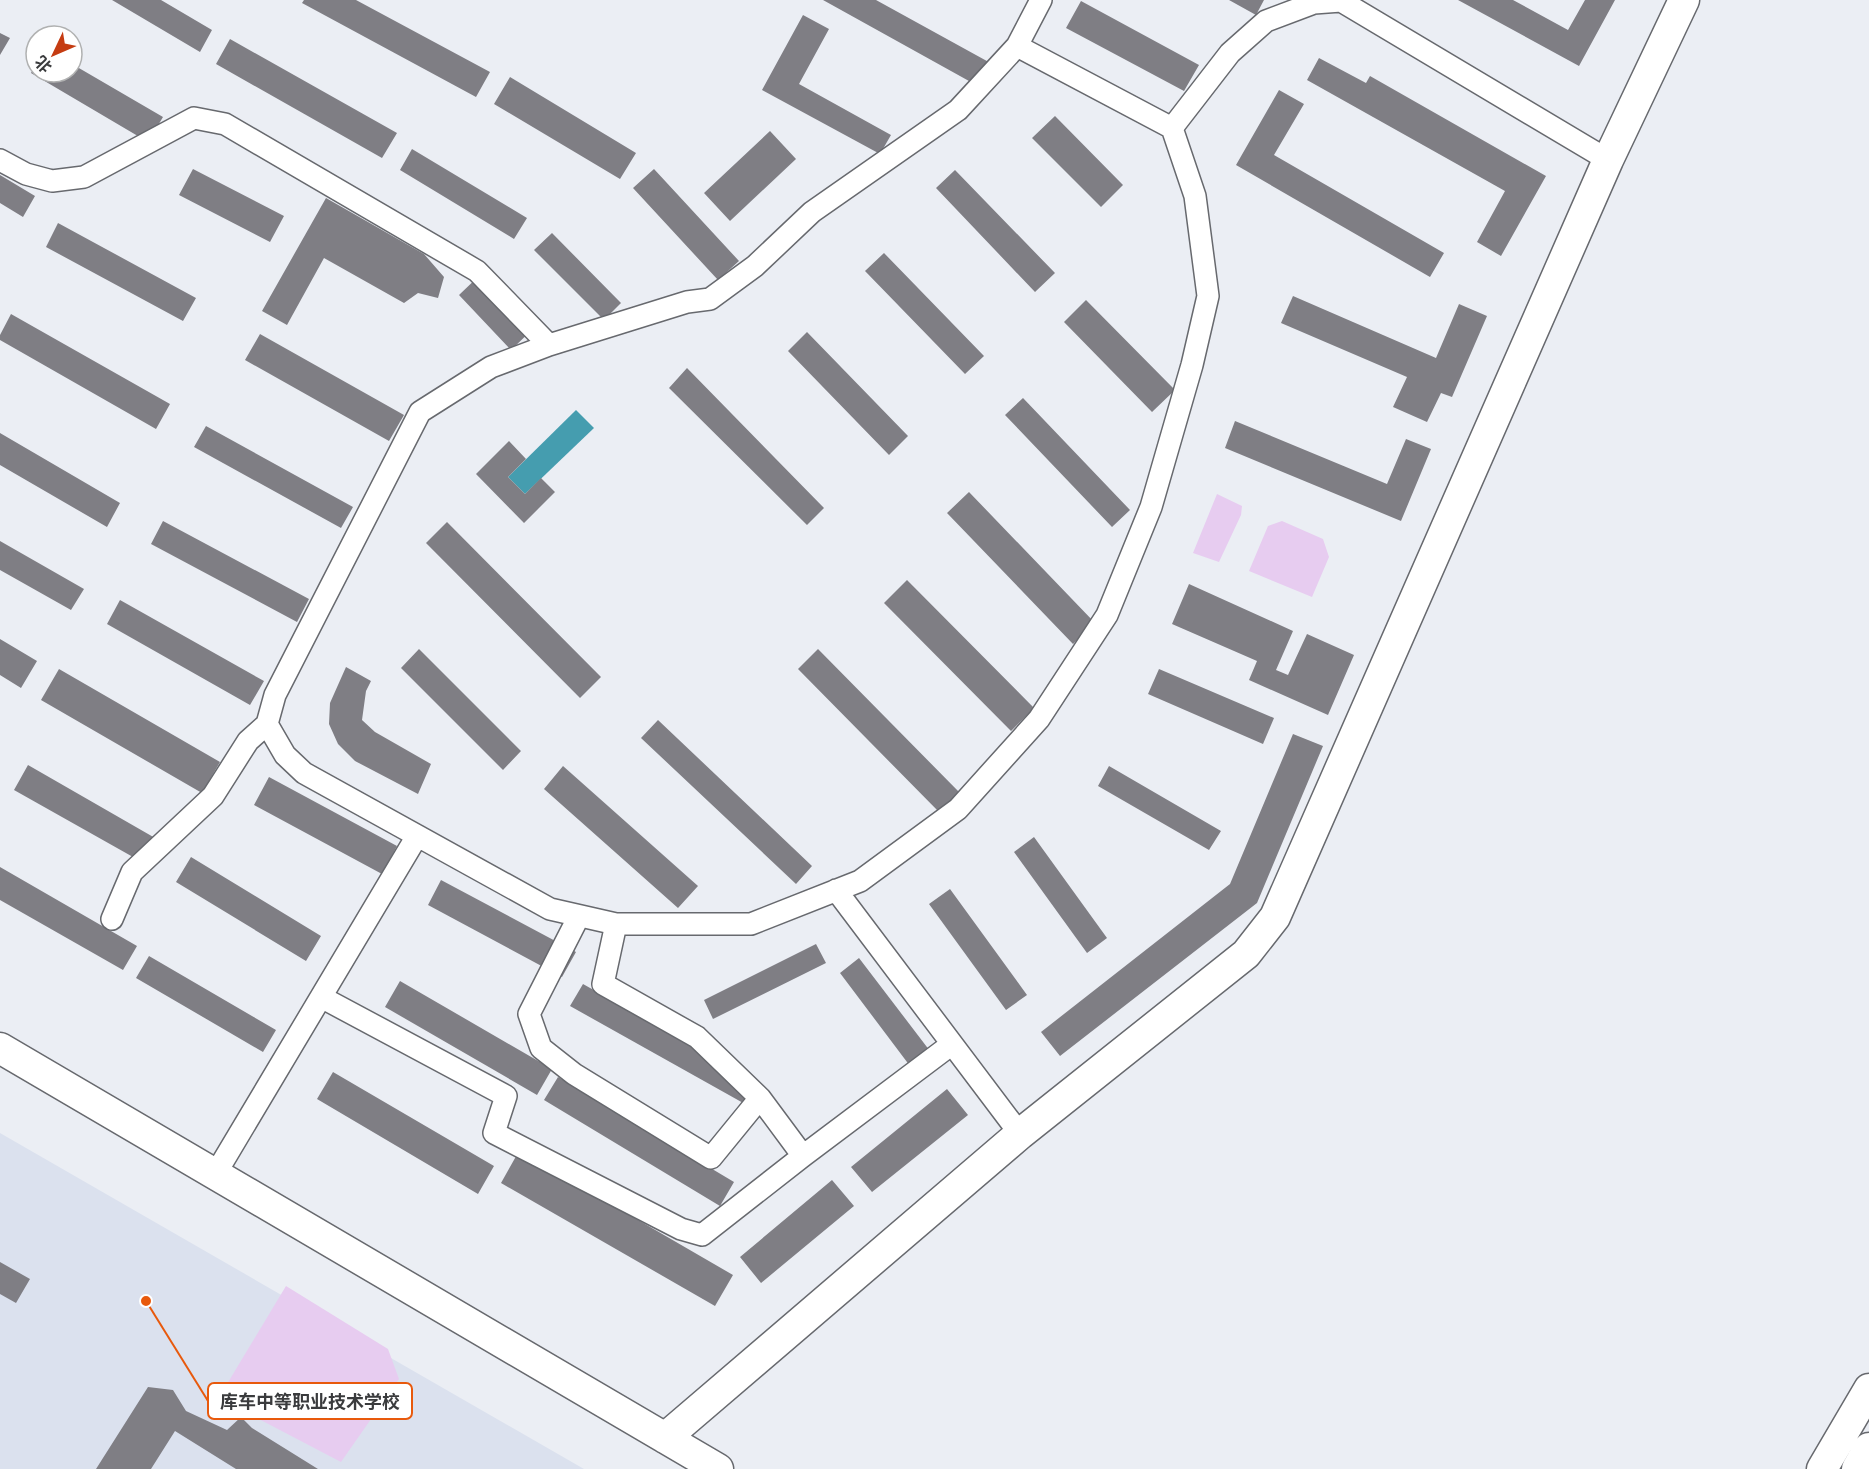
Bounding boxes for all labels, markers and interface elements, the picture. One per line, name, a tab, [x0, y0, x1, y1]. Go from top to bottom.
north arrow	[24, 24, 84, 84]
text: 北	[30, 52, 55, 77]
callout: 库车中等职业技术学校	[208, 1383, 412, 1419]
text: 库车中等职业技术学校	[220, 1390, 400, 1412]

